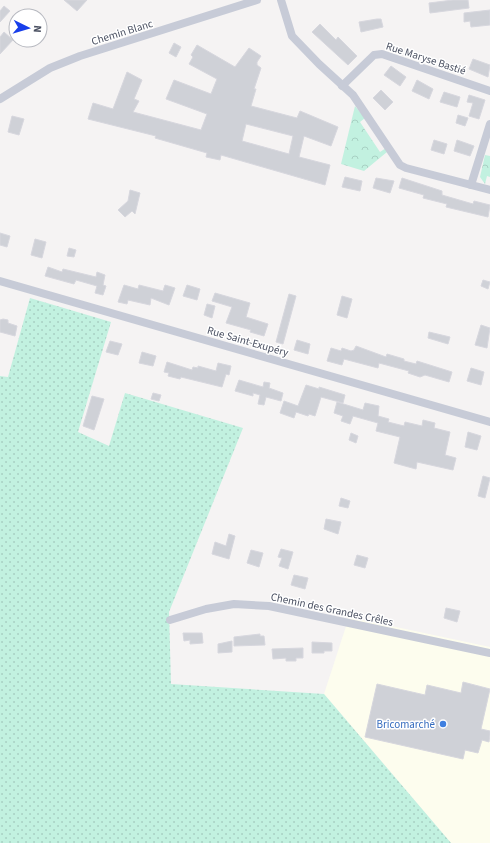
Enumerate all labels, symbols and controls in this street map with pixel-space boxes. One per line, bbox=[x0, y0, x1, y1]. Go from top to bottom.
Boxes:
north arrow bbox=[8, 8, 48, 48]
street label: Chemin Blanc bbox=[90, 16, 155, 49]
text: N bbox=[30, 25, 45, 33]
street label: Rue Maryse Bastié bbox=[384, 38, 468, 79]
street label: Rue Saint-Exupéry bbox=[205, 323, 290, 360]
street label: Chemin des Grandes Crêles bbox=[269, 589, 395, 630]
place label: Bricomarché bbox=[376, 717, 436, 732]
marker: Bricomarché bbox=[438, 719, 448, 729]

